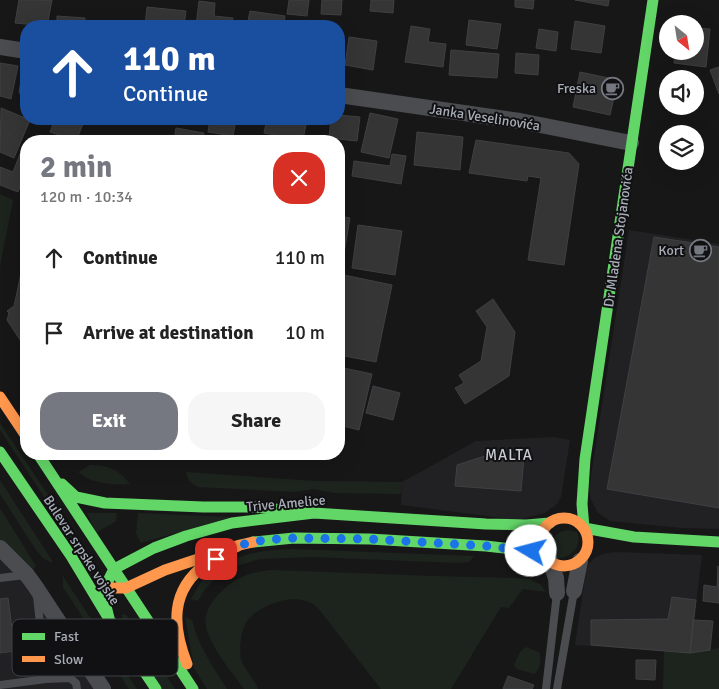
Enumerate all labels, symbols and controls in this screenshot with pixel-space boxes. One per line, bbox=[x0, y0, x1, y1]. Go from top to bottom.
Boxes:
north arrow bbox=[659, 15, 704, 60]
map controls bbox=[659, 15, 704, 170]
text: 110 m bbox=[123, 37, 216, 80]
icon: ahead bbox=[40, 40, 105, 105]
button: sound bbox=[659, 70, 704, 115]
cafe icon: Freska bbox=[600, 76, 624, 100]
text: Continue bbox=[123, 80, 208, 107]
place label: Freska bbox=[557, 80, 596, 97]
street label: Janka Veselinovića bbox=[428, 100, 541, 135]
button: layers bbox=[659, 125, 704, 170]
text: 2 min bbox=[40, 149, 112, 186]
button: close bbox=[273, 152, 325, 204]
street label: Dr Mladena Stojanovića bbox=[600, 166, 637, 308]
text: 120 m · 10:34 bbox=[40, 187, 133, 207]
cafe icon: Kort bbox=[688, 238, 712, 262]
place label: Kort bbox=[658, 242, 684, 259]
icon: ahead bbox=[40, 244, 68, 272]
text: Continue bbox=[83, 246, 158, 270]
text: 110 m bbox=[275, 246, 325, 270]
icon: arrive bbox=[40, 319, 68, 347]
text: Arrive at destination bbox=[83, 321, 254, 345]
text: 10 m bbox=[285, 321, 325, 345]
button: Exit bbox=[40, 392, 178, 450]
button: Share bbox=[188, 392, 325, 450]
district label: MALTA bbox=[485, 446, 533, 464]
street label: Bulevar srpske vojske bbox=[40, 492, 123, 608]
street label: Trive Amelice bbox=[246, 492, 326, 515]
position arrow bbox=[504, 524, 556, 576]
pin bbox=[195, 538, 237, 580]
icon: arrive bbox=[202, 545, 230, 573]
legend bbox=[12, 619, 178, 676]
text: Fast bbox=[54, 628, 79, 645]
text: Slow bbox=[54, 651, 83, 668]

